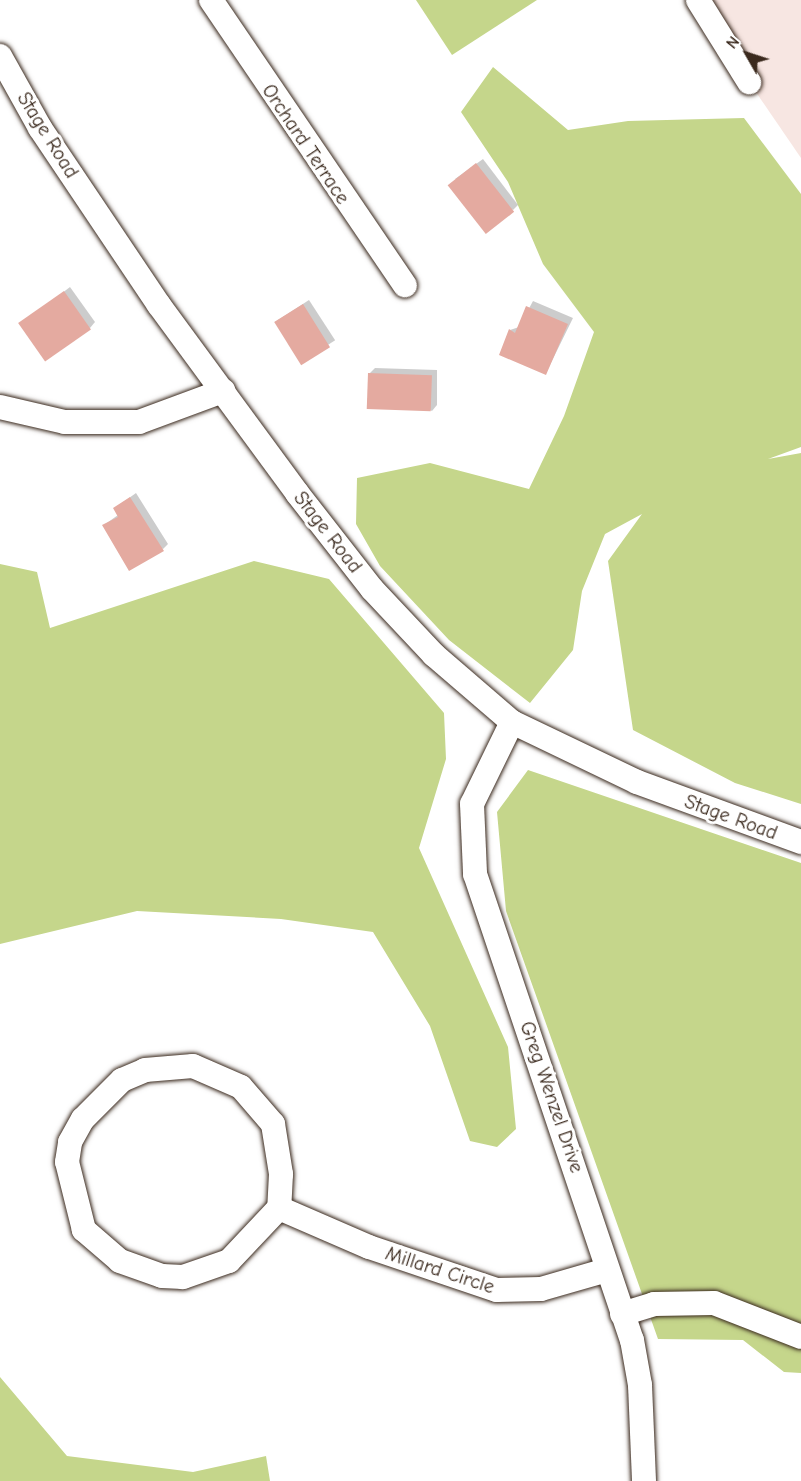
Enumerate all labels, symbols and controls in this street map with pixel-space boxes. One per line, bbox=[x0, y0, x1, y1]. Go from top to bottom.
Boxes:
north arrow bbox=[717, 24, 777, 84]
text: N bbox=[723, 33, 743, 52]
street label: Orchard Terrace bbox=[257, 79, 355, 209]
street label: Stage Road bbox=[12, 88, 84, 182]
street label: Stage Road bbox=[289, 486, 367, 578]
street label: Stage Road bbox=[681, 789, 781, 845]
street label: Greg Wenzel Drive bbox=[515, 1018, 589, 1176]
street label: Millard Circle bbox=[382, 1241, 498, 1299]

